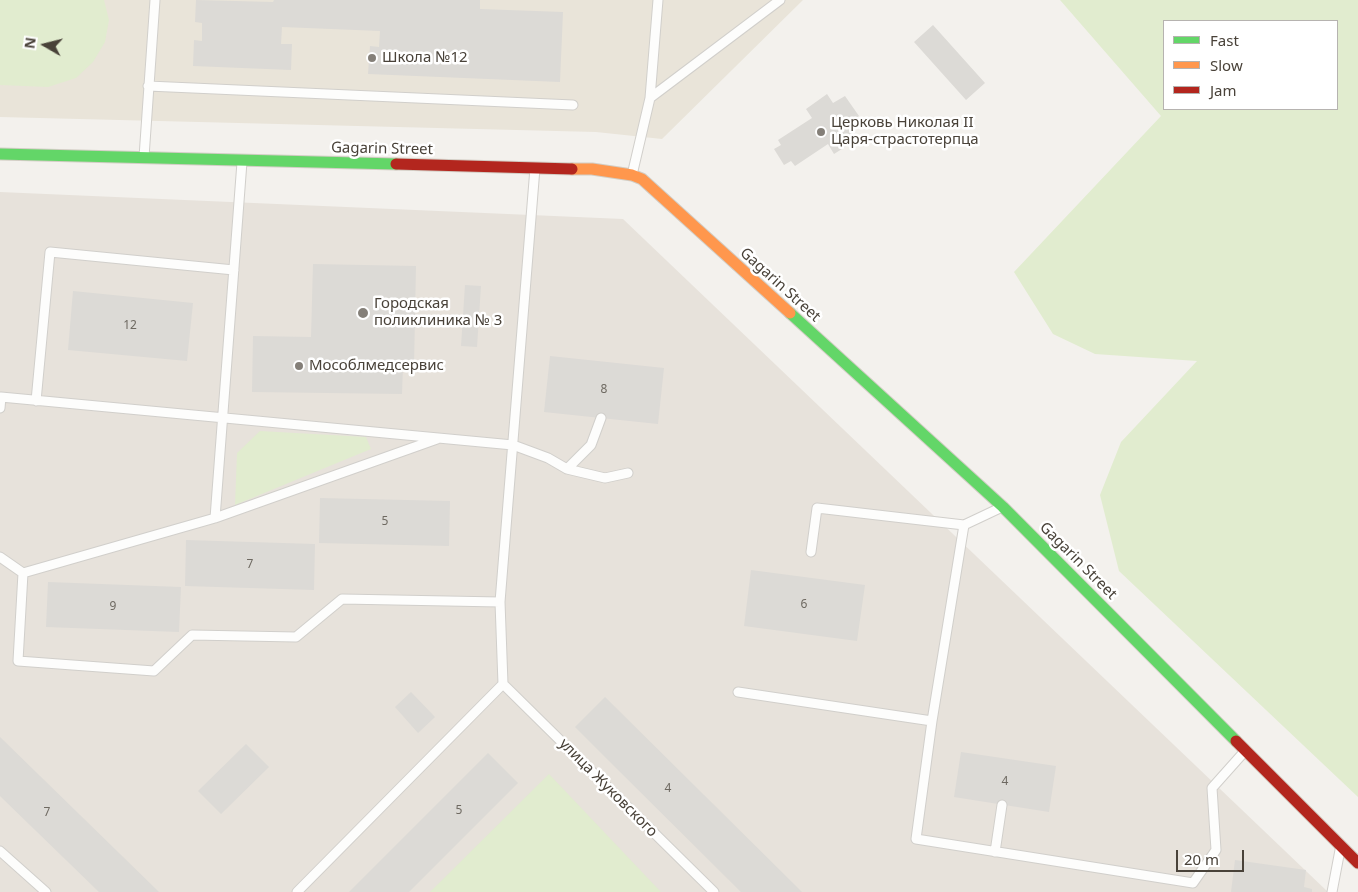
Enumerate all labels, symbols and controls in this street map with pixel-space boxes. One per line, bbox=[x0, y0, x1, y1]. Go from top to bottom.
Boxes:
north arrow bbox=[20, 20, 70, 70]
legend bbox=[1163, 20, 1338, 110]
text: Fast bbox=[1210, 30, 1239, 50]
text: N bbox=[19, 36, 40, 50]
place label: Школа №12 bbox=[382, 49, 468, 67]
marker: Школа №12 bbox=[366, 52, 378, 64]
text: Slow bbox=[1210, 55, 1243, 75]
text: Jam bbox=[1210, 80, 1237, 100]
place label: Церковь Николая II Царя-страстотерпца bbox=[831, 114, 979, 149]
marker: Церковь Николая II Царя-страстотерпца bbox=[815, 126, 827, 138]
street label: Gagarin Street bbox=[331, 139, 433, 159]
street label: Gagarin Street bbox=[736, 244, 824, 326]
place label: Городская поликлиника № 3 bbox=[374, 295, 502, 330]
marker: Городская поликлиника № 3 bbox=[356, 306, 370, 320]
house number: 12 bbox=[123, 319, 137, 333]
place label: Мособлмедсервис bbox=[309, 357, 444, 375]
marker: Мособлмедсервис bbox=[293, 360, 305, 372]
house number: 8 bbox=[601, 383, 607, 397]
house number: 5 bbox=[382, 515, 388, 529]
street label: Gagarin Street bbox=[1036, 519, 1120, 603]
house number: 7 bbox=[247, 558, 253, 572]
house number: 6 bbox=[801, 598, 807, 612]
house number: 9 bbox=[110, 600, 116, 614]
street label: улица Жуковского bbox=[555, 735, 661, 841]
house number: 4 bbox=[1002, 775, 1008, 789]
house number: 4 bbox=[665, 782, 671, 796]
house number: 5 bbox=[456, 804, 462, 818]
house number: 7 bbox=[44, 806, 50, 820]
scale bar bbox=[1178, 840, 1246, 872]
text: 20 m bbox=[1184, 849, 1219, 869]

